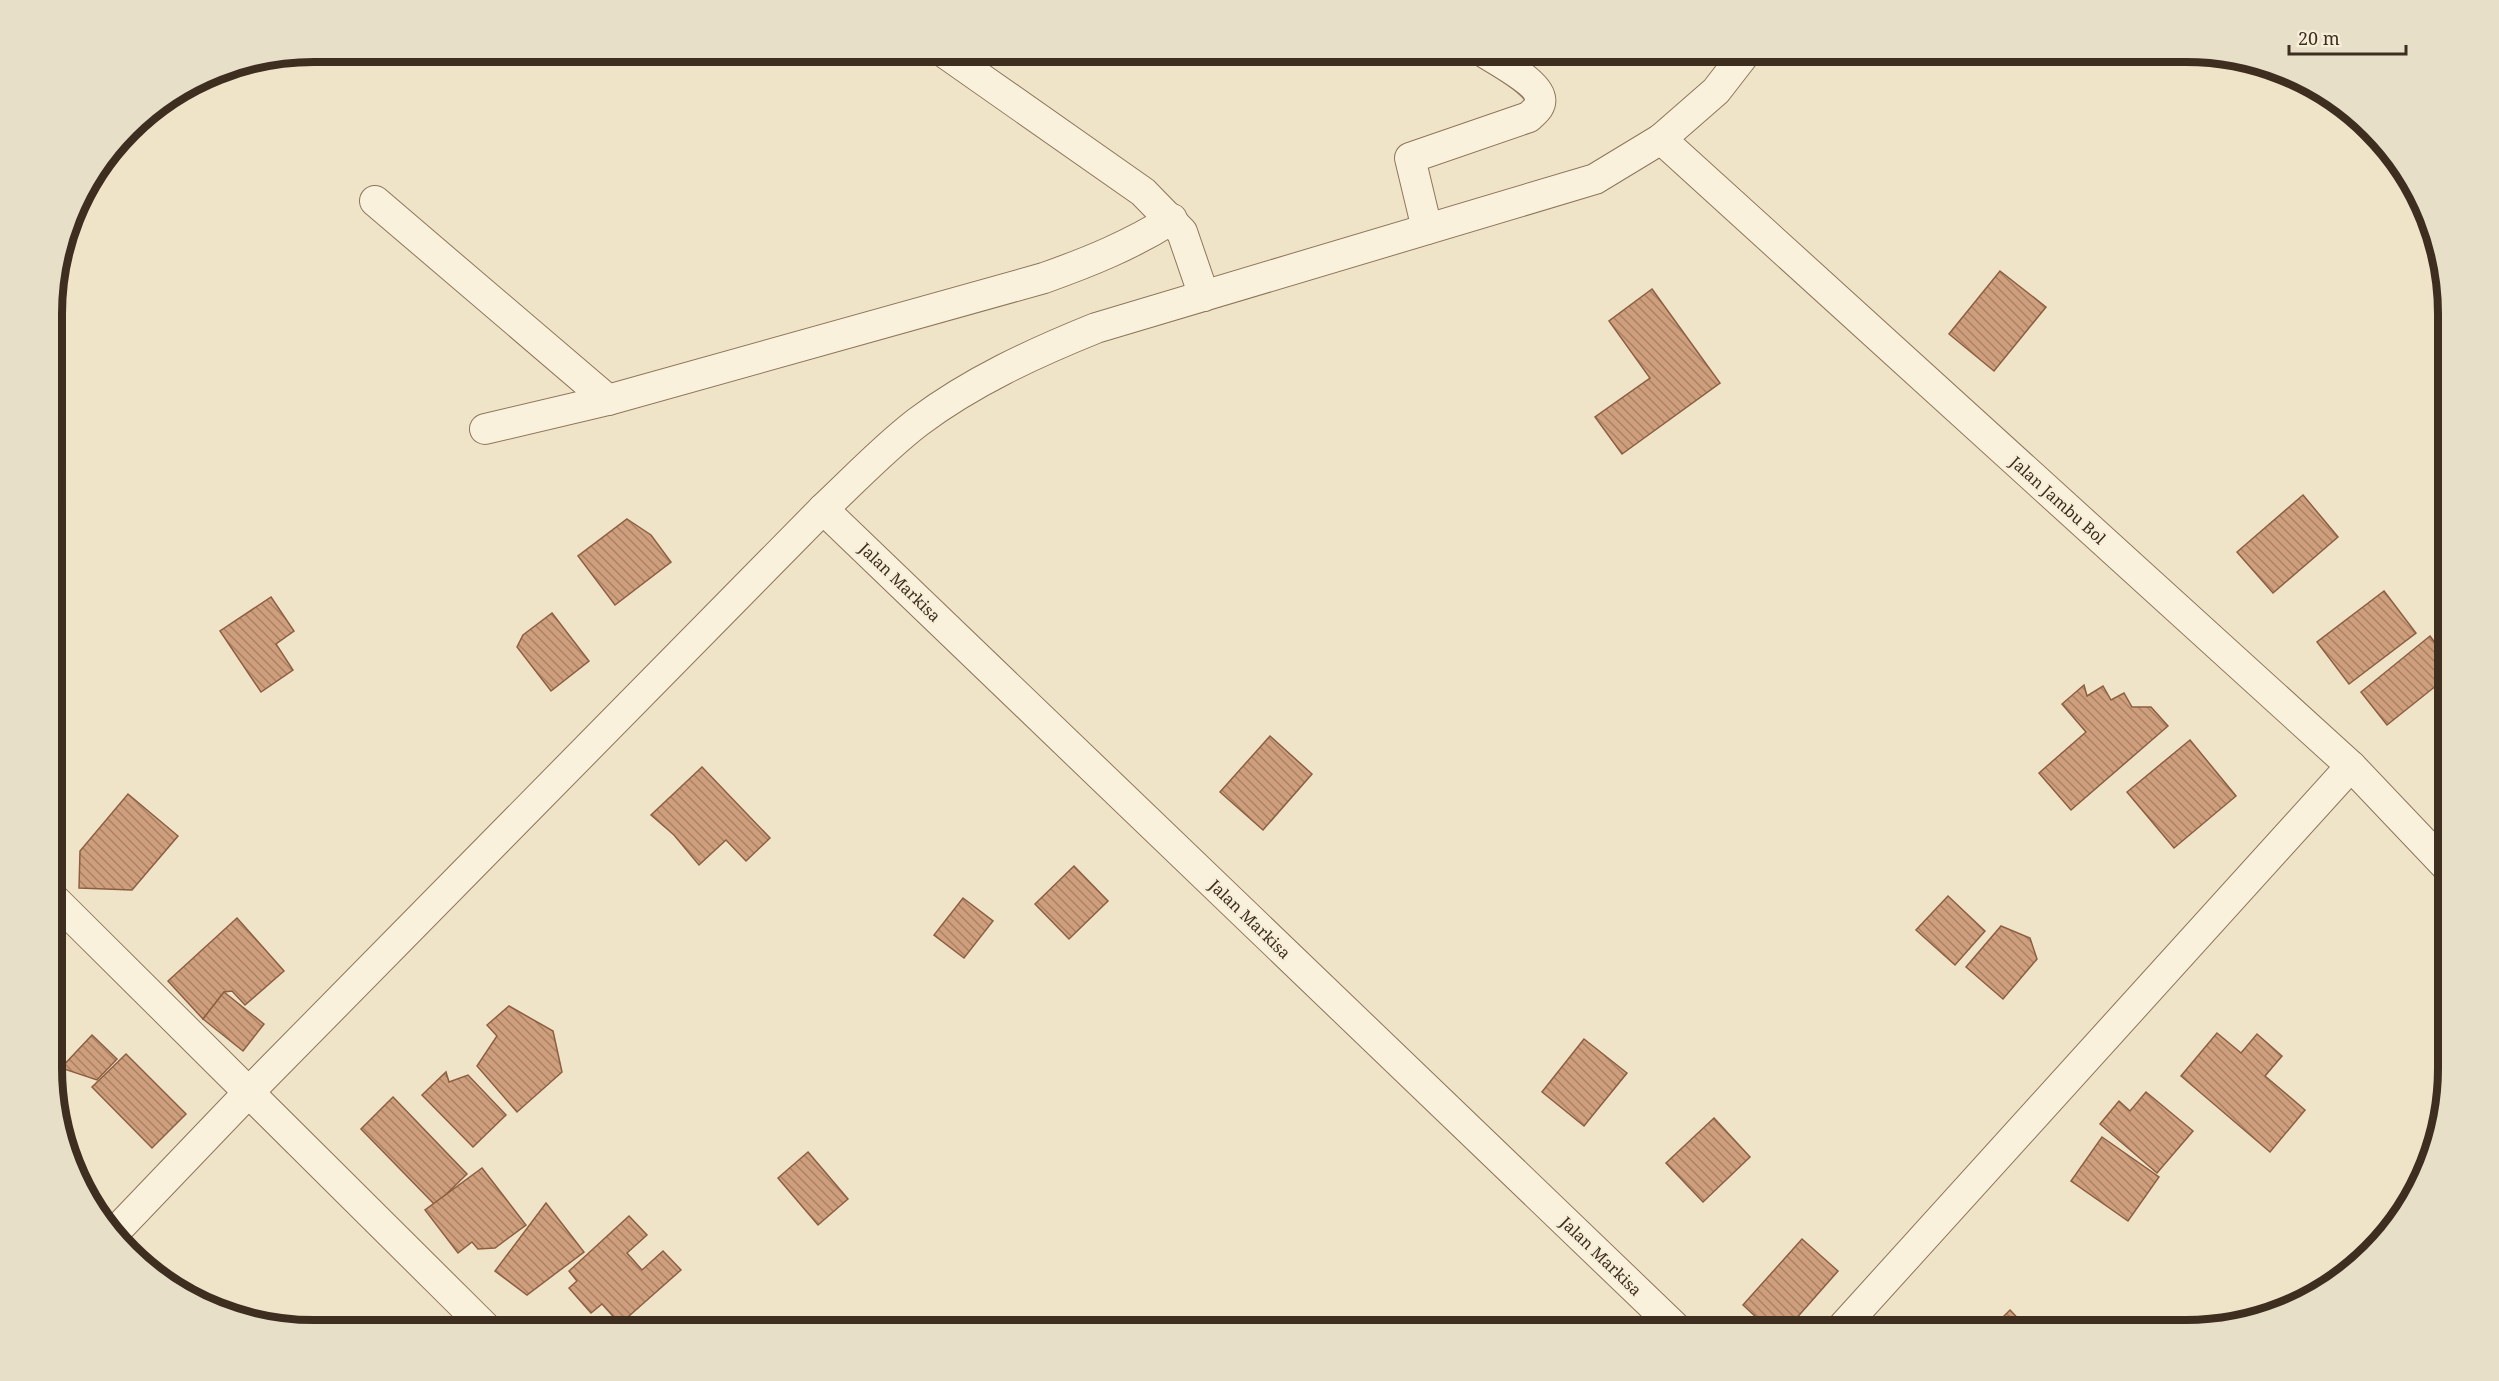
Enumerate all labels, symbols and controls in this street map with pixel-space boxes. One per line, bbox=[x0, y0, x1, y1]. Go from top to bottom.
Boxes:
scale bar bbox=[2289, 18, 2406, 56]
text: 20 m bbox=[2298, 26, 2340, 50]
street label: Jalan Jambu Bol bbox=[2005, 450, 2111, 549]
street label: Jalan Markisa bbox=[854, 537, 946, 627]
street label: Jalan Markisa bbox=[1204, 874, 1296, 964]
street label: Jalan Markisa bbox=[1555, 1211, 1647, 1301]

